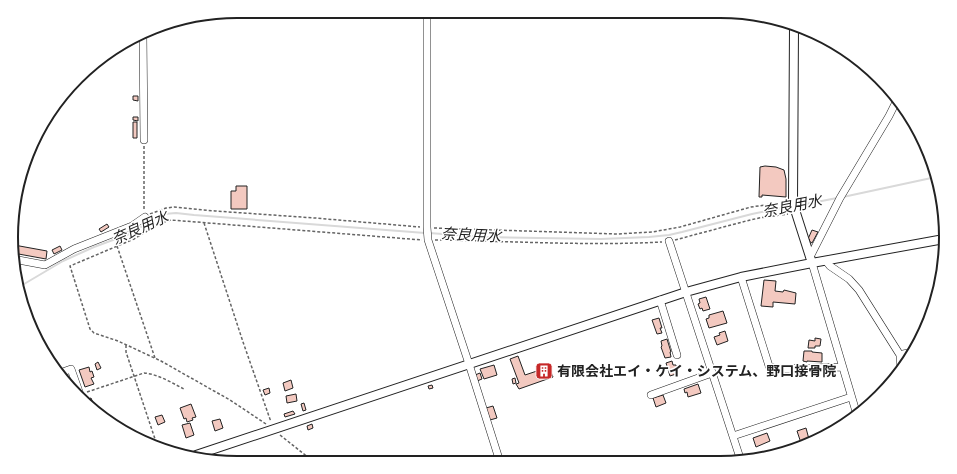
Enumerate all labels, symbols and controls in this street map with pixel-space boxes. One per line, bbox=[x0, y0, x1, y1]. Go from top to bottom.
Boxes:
water label: 奈良用水 bbox=[761, 192, 826, 223]
water label: 奈良用水 bbox=[109, 208, 174, 250]
water label: 奈良用水 bbox=[440, 225, 503, 248]
building icon: 有限会社エイ・ケイ・システム、野口接骨院 bbox=[534, 361, 554, 381]
place label: 有限会社エイ・ケイ・システム、野口接骨院 bbox=[557, 363, 836, 381]

